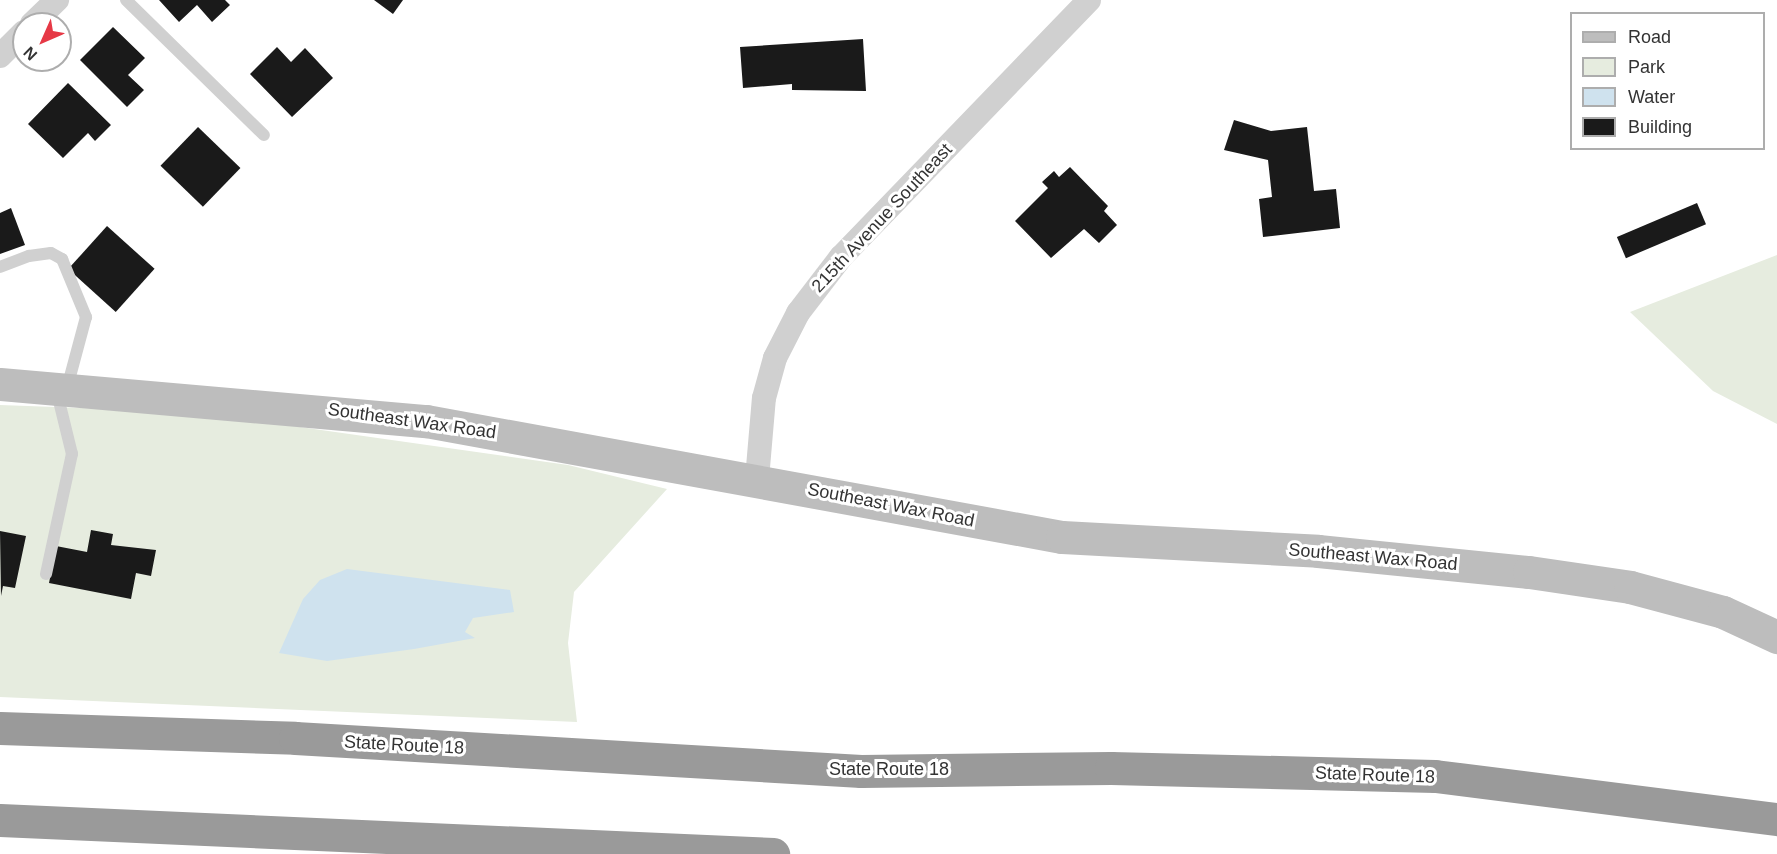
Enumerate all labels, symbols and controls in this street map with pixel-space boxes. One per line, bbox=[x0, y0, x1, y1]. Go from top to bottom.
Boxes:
north arrow bbox=[12, 12, 72, 72]
legend bbox=[1570, 12, 1765, 150]
text: Road bbox=[1628, 27, 1671, 47]
text: N bbox=[20, 44, 40, 64]
text: Park bbox=[1628, 57, 1665, 77]
text: Water bbox=[1628, 87, 1675, 107]
text: Building bbox=[1628, 117, 1692, 137]
street label: 215th Avenue Southeast bbox=[807, 139, 957, 297]
street label: Southeast Wax Road bbox=[327, 399, 497, 443]
street label: Southeast Wax Road bbox=[806, 478, 976, 532]
street label: Southeast Wax Road bbox=[1288, 539, 1458, 575]
street label: State Route 18 bbox=[343, 731, 465, 759]
street label: State Route 18 bbox=[829, 758, 949, 780]
street label: State Route 18 bbox=[1315, 762, 1435, 788]

